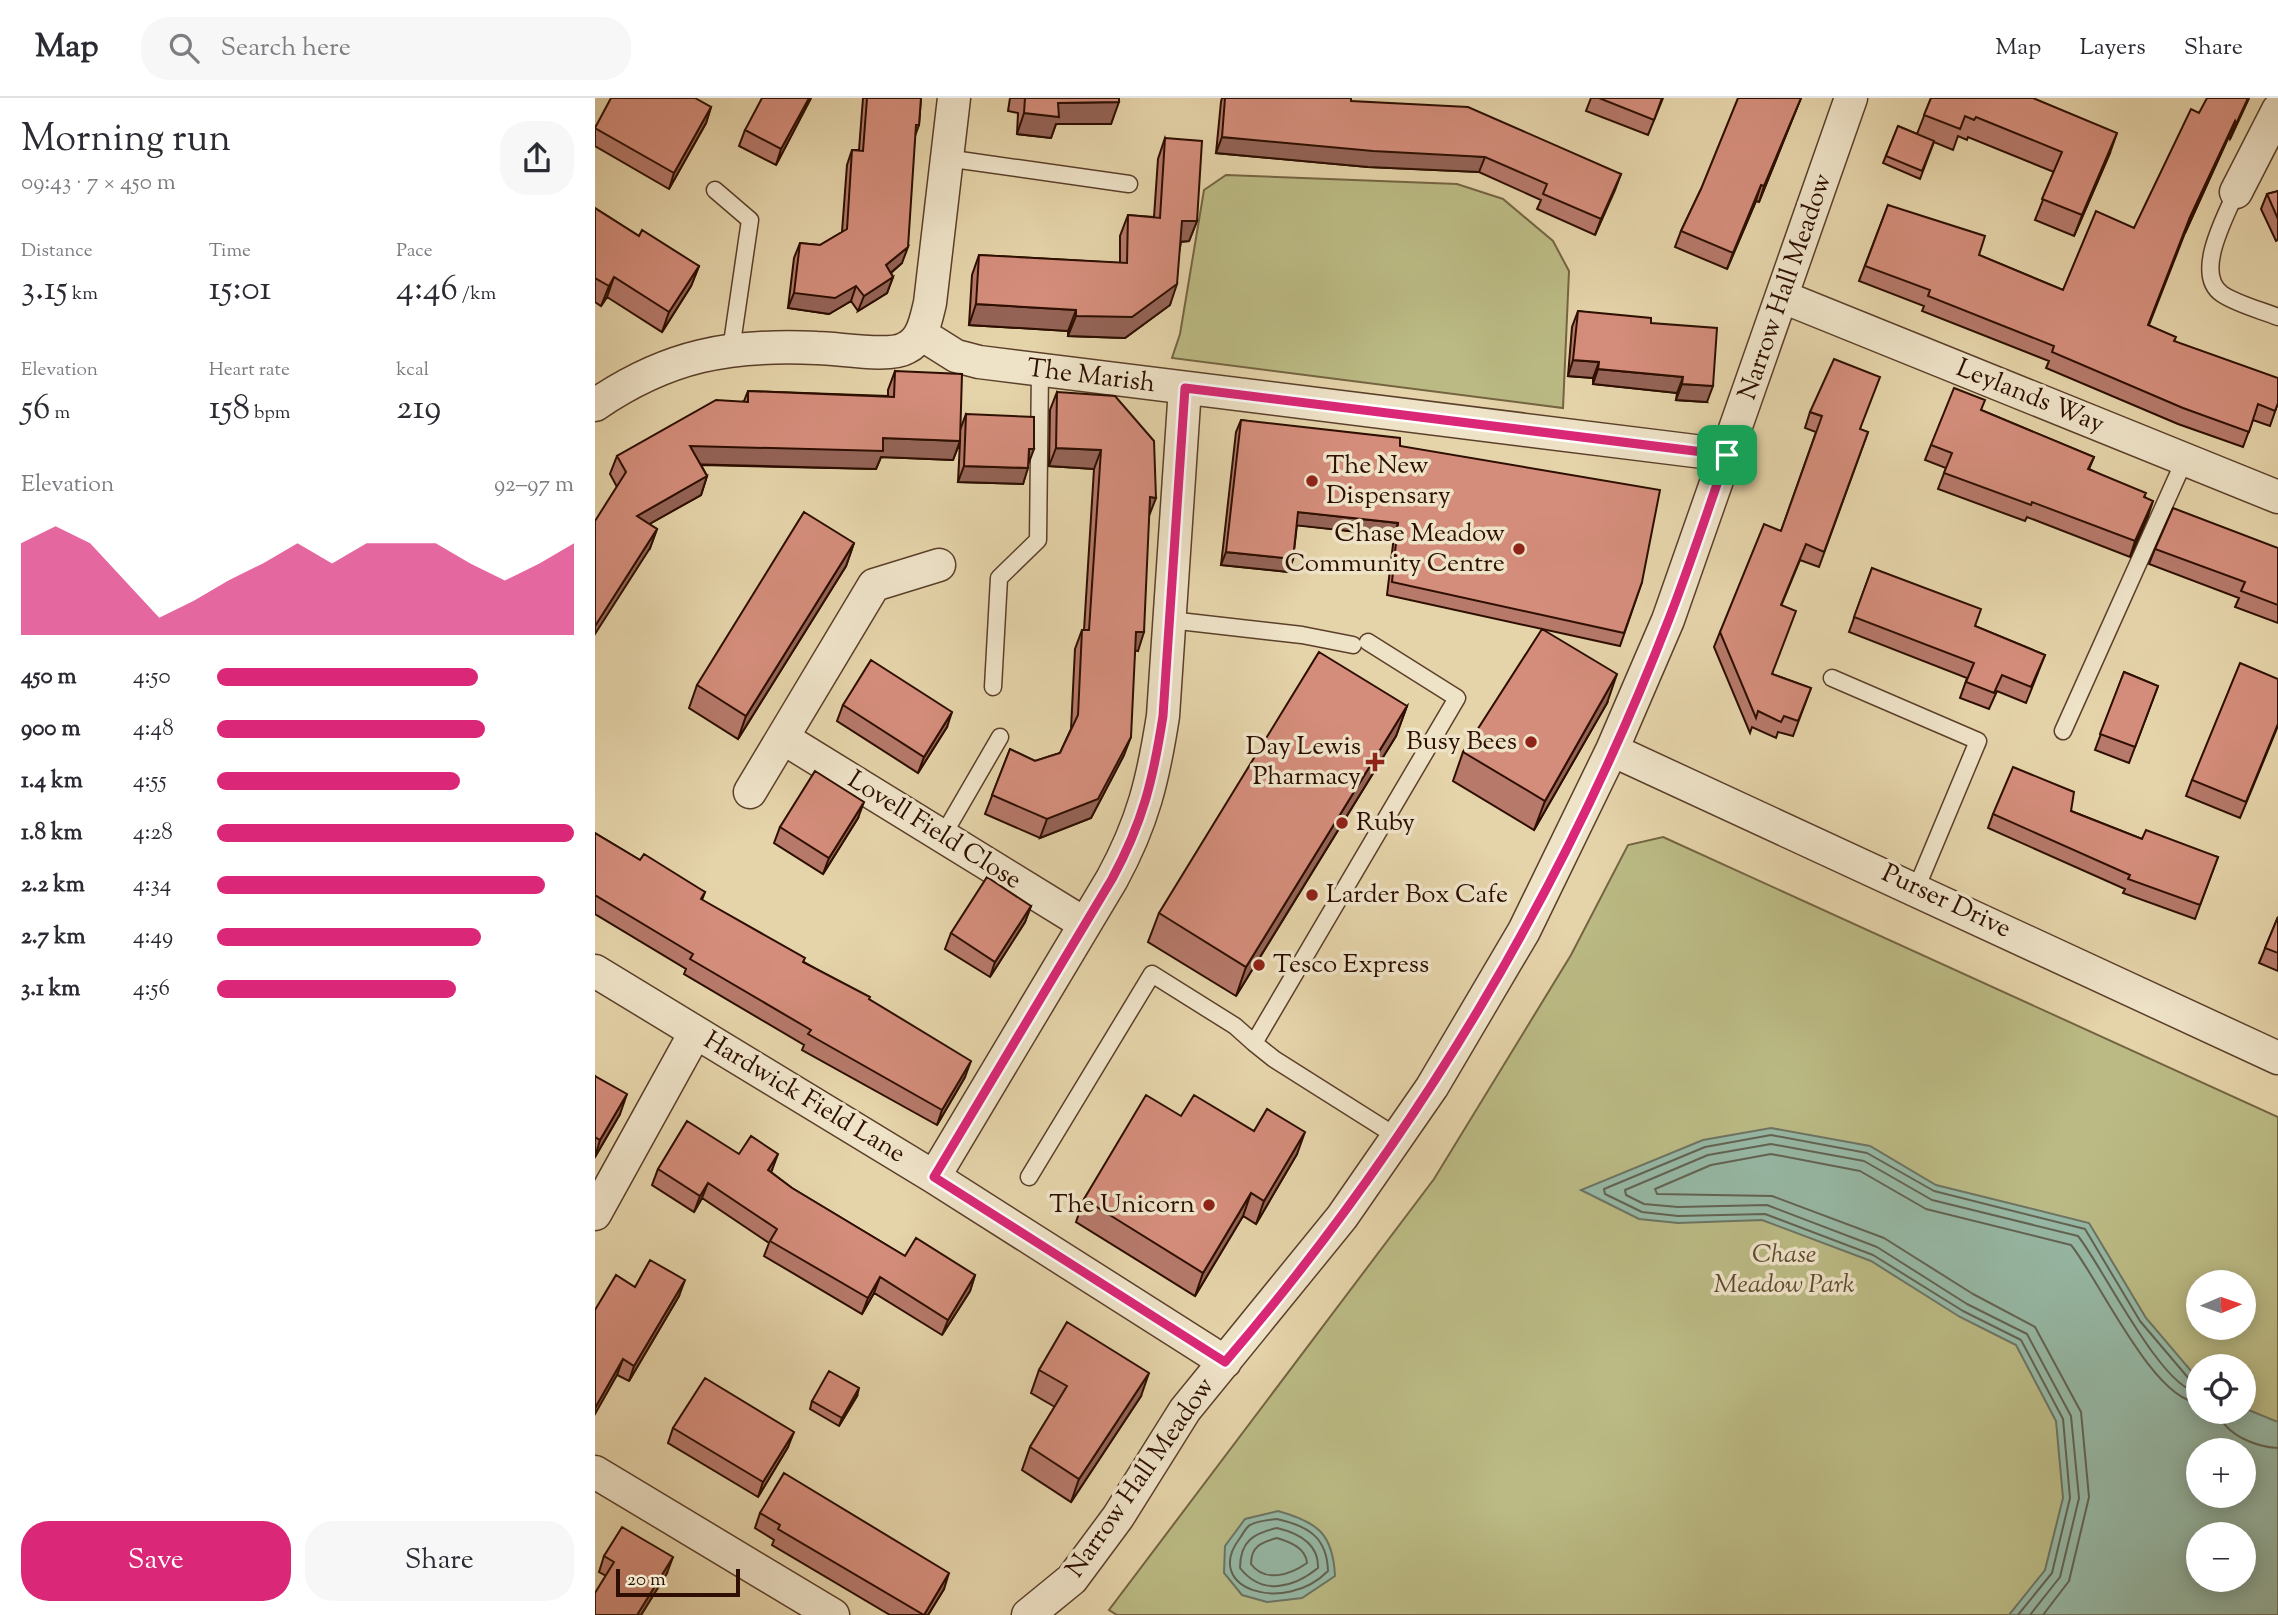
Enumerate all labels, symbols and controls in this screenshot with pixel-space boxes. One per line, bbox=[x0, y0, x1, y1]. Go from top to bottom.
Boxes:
search box bbox=[141, 17, 631, 80]
text: Map bbox=[35, 24, 99, 72]
icon: search bbox=[165, 29, 203, 67]
text: Search here bbox=[221, 30, 351, 67]
text: Map bbox=[1995, 31, 2041, 65]
text: Layers bbox=[2079, 31, 2146, 65]
text: Share bbox=[2184, 31, 2243, 65]
text: Morning run bbox=[21, 114, 231, 168]
button: share bbox=[500, 121, 574, 195]
text: 09:43 · 7 × 450 m bbox=[21, 167, 176, 200]
street label: Narrow Hall Meadow bbox=[1730, 169, 1842, 405]
text: Distance bbox=[21, 238, 93, 265]
text: Time bbox=[209, 238, 251, 265]
text: Pace bbox=[396, 238, 433, 265]
text: 3.15 bbox=[21, 265, 68, 316]
text: 15:01 bbox=[209, 265, 271, 316]
text: 4:46 bbox=[396, 265, 458, 316]
text: km bbox=[68, 281, 98, 308]
text: /km bbox=[458, 281, 496, 308]
street label: Leylands Way bbox=[1950, 350, 2110, 444]
street label: The Marish bbox=[1025, 351, 1157, 403]
text: Elevation bbox=[21, 357, 98, 384]
text: Heart rate bbox=[209, 357, 290, 384]
text: kcal bbox=[396, 357, 429, 384]
text: 56 bbox=[21, 384, 50, 435]
text: 158 bbox=[209, 384, 250, 435]
text: 219 bbox=[396, 384, 441, 435]
text: m bbox=[50, 400, 70, 427]
text: bpm bbox=[250, 400, 291, 427]
pin bbox=[1697, 425, 1757, 485]
icon: arrive bbox=[1708, 436, 1746, 474]
place label: The New Dispensary bbox=[1326, 448, 1451, 515]
text: Elevation bbox=[21, 469, 114, 502]
text: 92–97 m bbox=[494, 469, 574, 502]
marker: The New Dispensary bbox=[1304, 473, 1320, 489]
place label: Chase Meadow Community Centre bbox=[1285, 516, 1505, 583]
marker: Chase Meadow Community Centre bbox=[1511, 541, 1527, 557]
text: 450 m bbox=[21, 661, 77, 694]
text: 4:50 bbox=[133, 661, 171, 694]
text: 900 m bbox=[21, 713, 80, 746]
text: 4:48 bbox=[133, 713, 174, 746]
place label: Busy Bees bbox=[1406, 724, 1517, 761]
place label: Day Lewis Pharmacy bbox=[1246, 729, 1361, 796]
marker: Busy Bees bbox=[1523, 734, 1539, 750]
marker: Day Lewis Pharmacy bbox=[1367, 754, 1383, 770]
street label: Lovell Field Close bbox=[840, 763, 1028, 899]
text: 1.4 km bbox=[21, 765, 83, 798]
text: 4:55 bbox=[133, 765, 167, 798]
place label: Ruby bbox=[1356, 805, 1415, 842]
marker: Ruby bbox=[1334, 815, 1350, 831]
text: 1.8 km bbox=[21, 817, 83, 850]
text: 4:28 bbox=[133, 817, 173, 850]
street label: Purser Drive bbox=[1875, 856, 2017, 948]
text: 2.2 km bbox=[21, 869, 85, 902]
text: 4:34 bbox=[133, 869, 171, 902]
place label: Larder Box Cafe bbox=[1326, 877, 1508, 914]
marker: Larder Box Cafe bbox=[1304, 887, 1320, 903]
text: 2.7 km bbox=[21, 921, 86, 954]
text: 4:49 bbox=[133, 921, 173, 954]
place label: Tesco Express bbox=[1273, 947, 1429, 984]
marker: Tesco Express bbox=[1251, 957, 1267, 973]
text: 3.1 km bbox=[21, 973, 80, 1006]
text: 4:56 bbox=[133, 973, 170, 1006]
street label: Hardwick Field Lane bbox=[696, 1023, 912, 1173]
place label: The Unicorn bbox=[1049, 1187, 1195, 1224]
marker: The Unicorn bbox=[1201, 1197, 1217, 1213]
park label: Chase Meadow Park bbox=[1714, 1237, 1855, 1304]
north arrow bbox=[2186, 1270, 2256, 1340]
map controls bbox=[2186, 1270, 2256, 1592]
button: locate bbox=[2186, 1354, 2256, 1424]
street label: Narrow Hall Meadow bbox=[1058, 1370, 1224, 1586]
button: + bbox=[2186, 1438, 2256, 1508]
button: Save bbox=[21, 1521, 291, 1601]
button: Share bbox=[305, 1521, 574, 1601]
button: − bbox=[2186, 1522, 2256, 1592]
scale bar bbox=[616, 1566, 740, 1598]
text: 20 m bbox=[627, 1567, 666, 1594]

